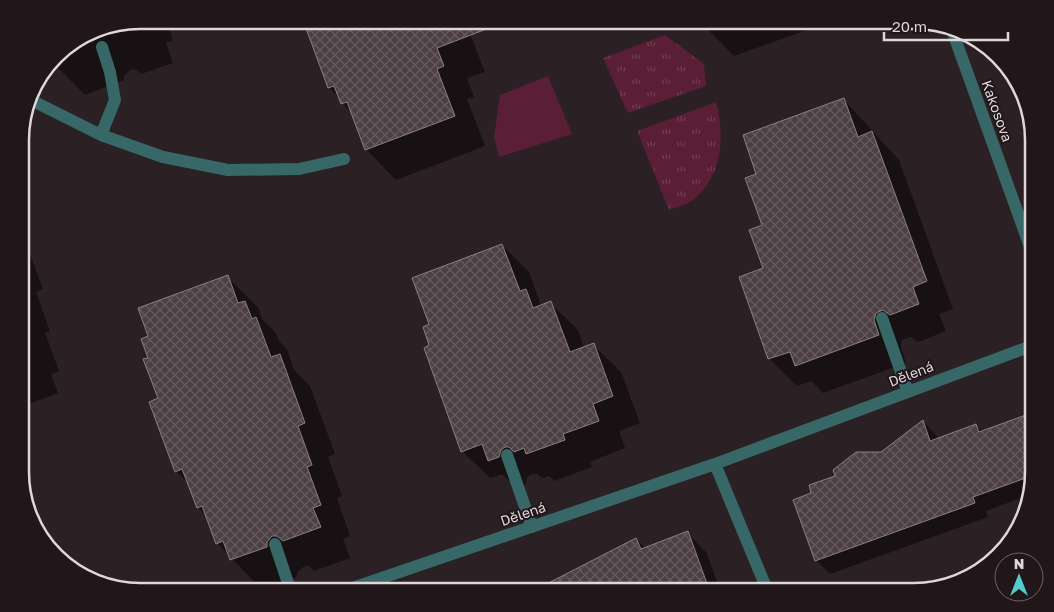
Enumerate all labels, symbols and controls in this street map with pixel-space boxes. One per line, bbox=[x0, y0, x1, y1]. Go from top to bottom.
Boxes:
scale bar bbox=[884, 10, 1008, 42]
text: 20 m bbox=[892, 17, 927, 35]
street label: Kakosova bbox=[978, 78, 1016, 144]
street label: Dělená bbox=[886, 357, 936, 390]
street label: Dělená bbox=[498, 498, 548, 529]
north arrow bbox=[994, 552, 1044, 602]
text: N bbox=[1014, 555, 1024, 572]

